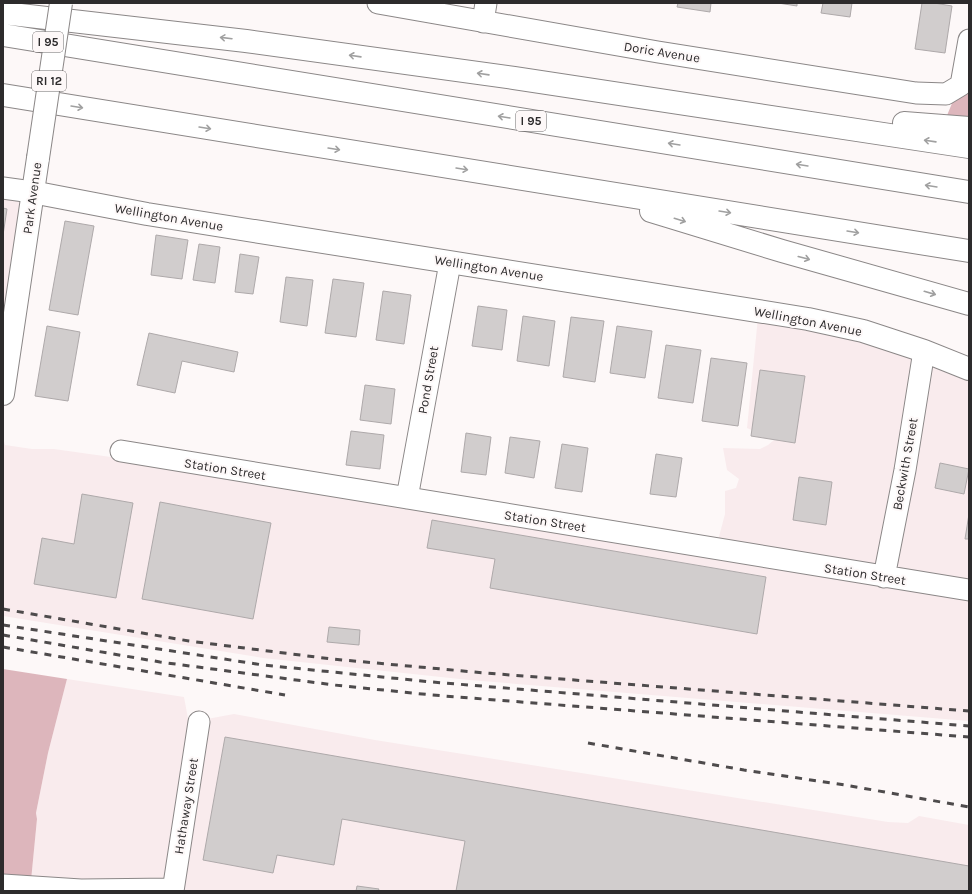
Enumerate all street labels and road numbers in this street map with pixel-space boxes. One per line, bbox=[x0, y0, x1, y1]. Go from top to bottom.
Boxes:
road number: I 95 bbox=[33, 32, 63, 52]
street label: Doric Avenue bbox=[623, 39, 701, 65]
road number: RI 12 bbox=[32, 71, 66, 91]
road number: I 95 bbox=[516, 111, 546, 131]
street label: Park Avenue bbox=[20, 161, 44, 235]
street label: Wellington Avenue bbox=[114, 200, 225, 234]
street label: Wellington Avenue bbox=[434, 252, 545, 284]
street label: Wellington Avenue bbox=[753, 303, 864, 339]
street label: Pond Street bbox=[415, 345, 441, 415]
street label: Beckwith Street bbox=[889, 417, 921, 511]
street label: Station Street bbox=[183, 455, 267, 483]
street label: Station Street bbox=[503, 507, 587, 535]
street label: Station Street bbox=[823, 560, 907, 588]
street label: Hathaway Street bbox=[171, 757, 201, 855]

